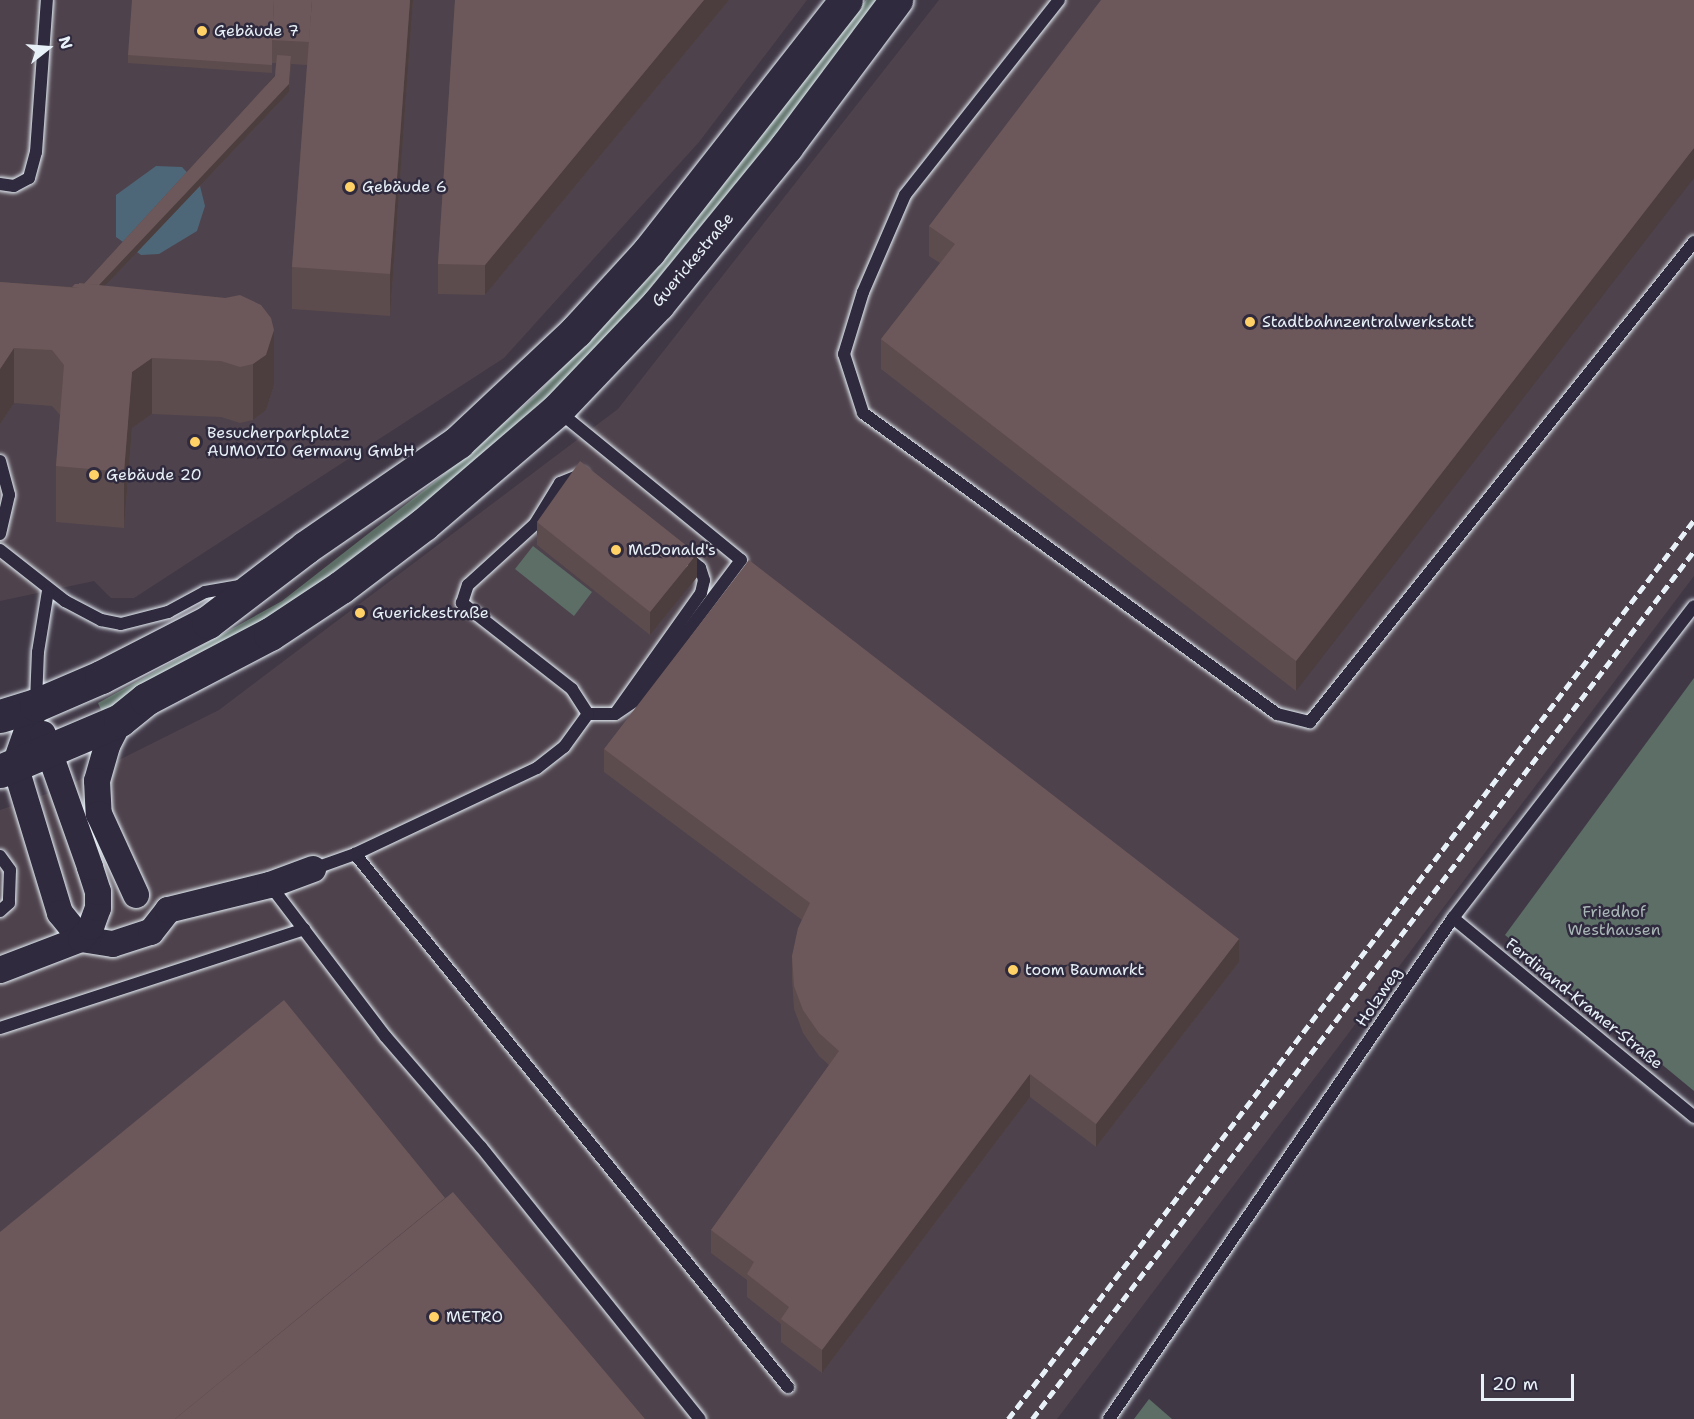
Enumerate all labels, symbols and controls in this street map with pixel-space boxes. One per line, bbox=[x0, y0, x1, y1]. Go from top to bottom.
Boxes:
north arrow bbox=[18, 18, 78, 78]
place label: Gebäude 7 bbox=[214, 21, 299, 41]
marker: Gebäude 7 bbox=[195, 24, 209, 38]
text: N bbox=[54, 33, 78, 52]
place label: Gebäude 6 bbox=[362, 177, 447, 197]
marker: Gebäude 6 bbox=[343, 180, 357, 194]
street label: Guerickestraße bbox=[648, 209, 738, 311]
place label: Stadtbahnzentralwerkstatt bbox=[1262, 312, 1474, 332]
marker: Stadtbahnzentralwerkstatt bbox=[1243, 315, 1257, 329]
place label: Besucherparkplatz AUMOVIO Germany GmbH bbox=[207, 423, 415, 461]
marker: Besucherparkplatz AUMOVIO Germany GmbH bbox=[188, 435, 202, 449]
place label: Gebäude 20 bbox=[106, 465, 202, 485]
marker: Gebäude 20 bbox=[87, 468, 101, 482]
place label: McDonald's bbox=[628, 540, 716, 560]
marker: McDonald's bbox=[609, 543, 623, 557]
place label: Guerickestraße bbox=[372, 603, 489, 623]
marker: Guerickestraße bbox=[353, 606, 367, 620]
park label: Friedhof Westhausen bbox=[1568, 902, 1660, 940]
street label: Ferdinand-Kramer-Straße bbox=[1502, 935, 1666, 1073]
place label: toom Baumarkt bbox=[1025, 960, 1144, 980]
marker: toom Baumarkt bbox=[1006, 963, 1020, 977]
street label: Holzweg bbox=[1352, 964, 1406, 1030]
place label: METRO bbox=[446, 1307, 503, 1327]
marker: METRO bbox=[427, 1310, 441, 1324]
scale bar bbox=[1484, 1362, 1577, 1400]
text: 20 m bbox=[1492, 1372, 1538, 1396]

